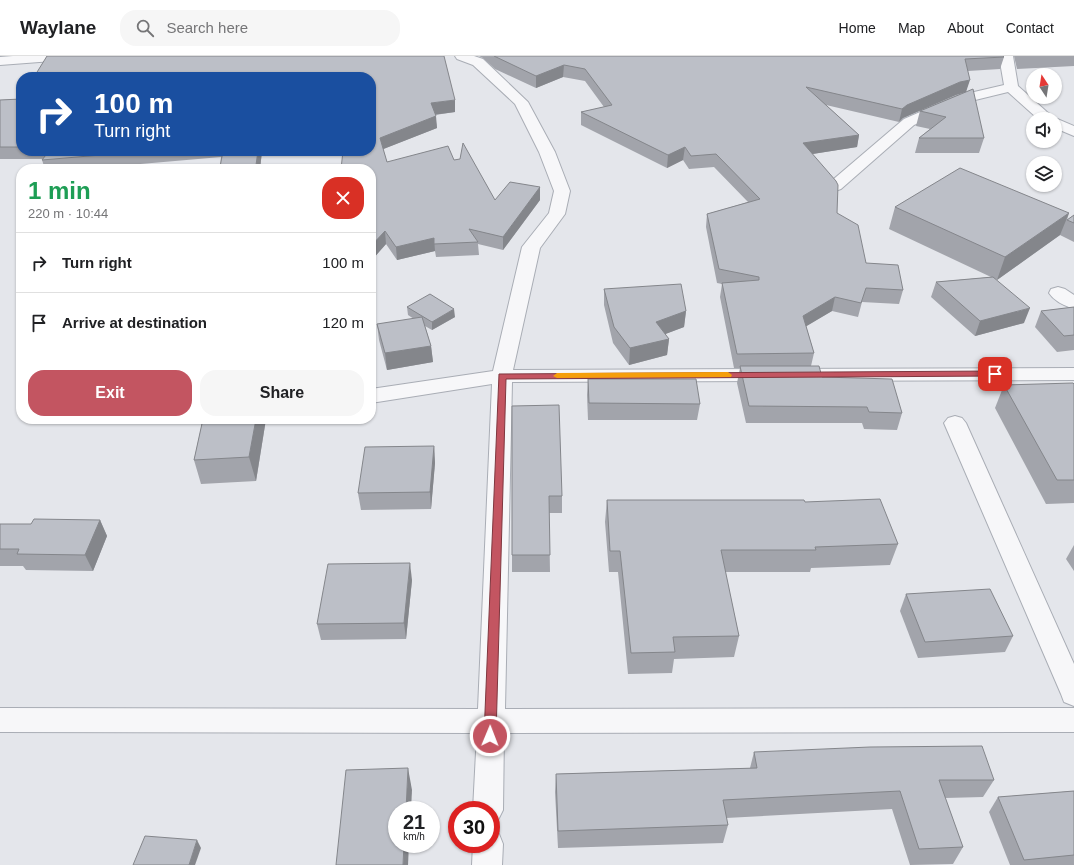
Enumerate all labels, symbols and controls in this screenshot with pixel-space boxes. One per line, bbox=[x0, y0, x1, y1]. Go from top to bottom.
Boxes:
search box bbox=[120, 10, 400, 46]
text: Waylane bbox=[20, 17, 96, 38]
icon: search bbox=[134, 17, 156, 39]
text: Search here bbox=[166, 19, 248, 36]
text: Home bbox=[839, 20, 876, 36]
text: Map bbox=[898, 20, 925, 36]
text: About bbox=[947, 20, 984, 36]
text: Contact bbox=[1006, 20, 1054, 36]
north arrow bbox=[1026, 68, 1062, 104]
map controls bbox=[1026, 68, 1062, 192]
icon: right bbox=[28, 88, 80, 140]
text: 100 m bbox=[94, 88, 173, 119]
button: sound bbox=[1026, 112, 1062, 148]
text: Turn right bbox=[94, 121, 170, 141]
button: layers bbox=[1026, 156, 1062, 192]
text: 1 min bbox=[28, 177, 91, 204]
button: close bbox=[322, 177, 364, 219]
text: 220 m · 10:44 bbox=[28, 206, 108, 221]
icon: right bbox=[28, 252, 50, 274]
text: Turn right bbox=[62, 254, 132, 271]
text: 100 m bbox=[322, 254, 364, 271]
icon: arrive bbox=[28, 312, 50, 334]
text: Arrive at destination bbox=[62, 314, 207, 331]
text: 120 m bbox=[322, 314, 364, 331]
pin bbox=[978, 357, 1012, 391]
icon: arrive bbox=[984, 363, 1006, 385]
button: Exit bbox=[28, 370, 192, 416]
button: Share bbox=[200, 370, 364, 416]
position arrow bbox=[469, 715, 511, 757]
speed limit sign: 30 bbox=[448, 801, 500, 853]
text: 21 bbox=[403, 811, 425, 833]
text: km/h bbox=[403, 831, 425, 842]

